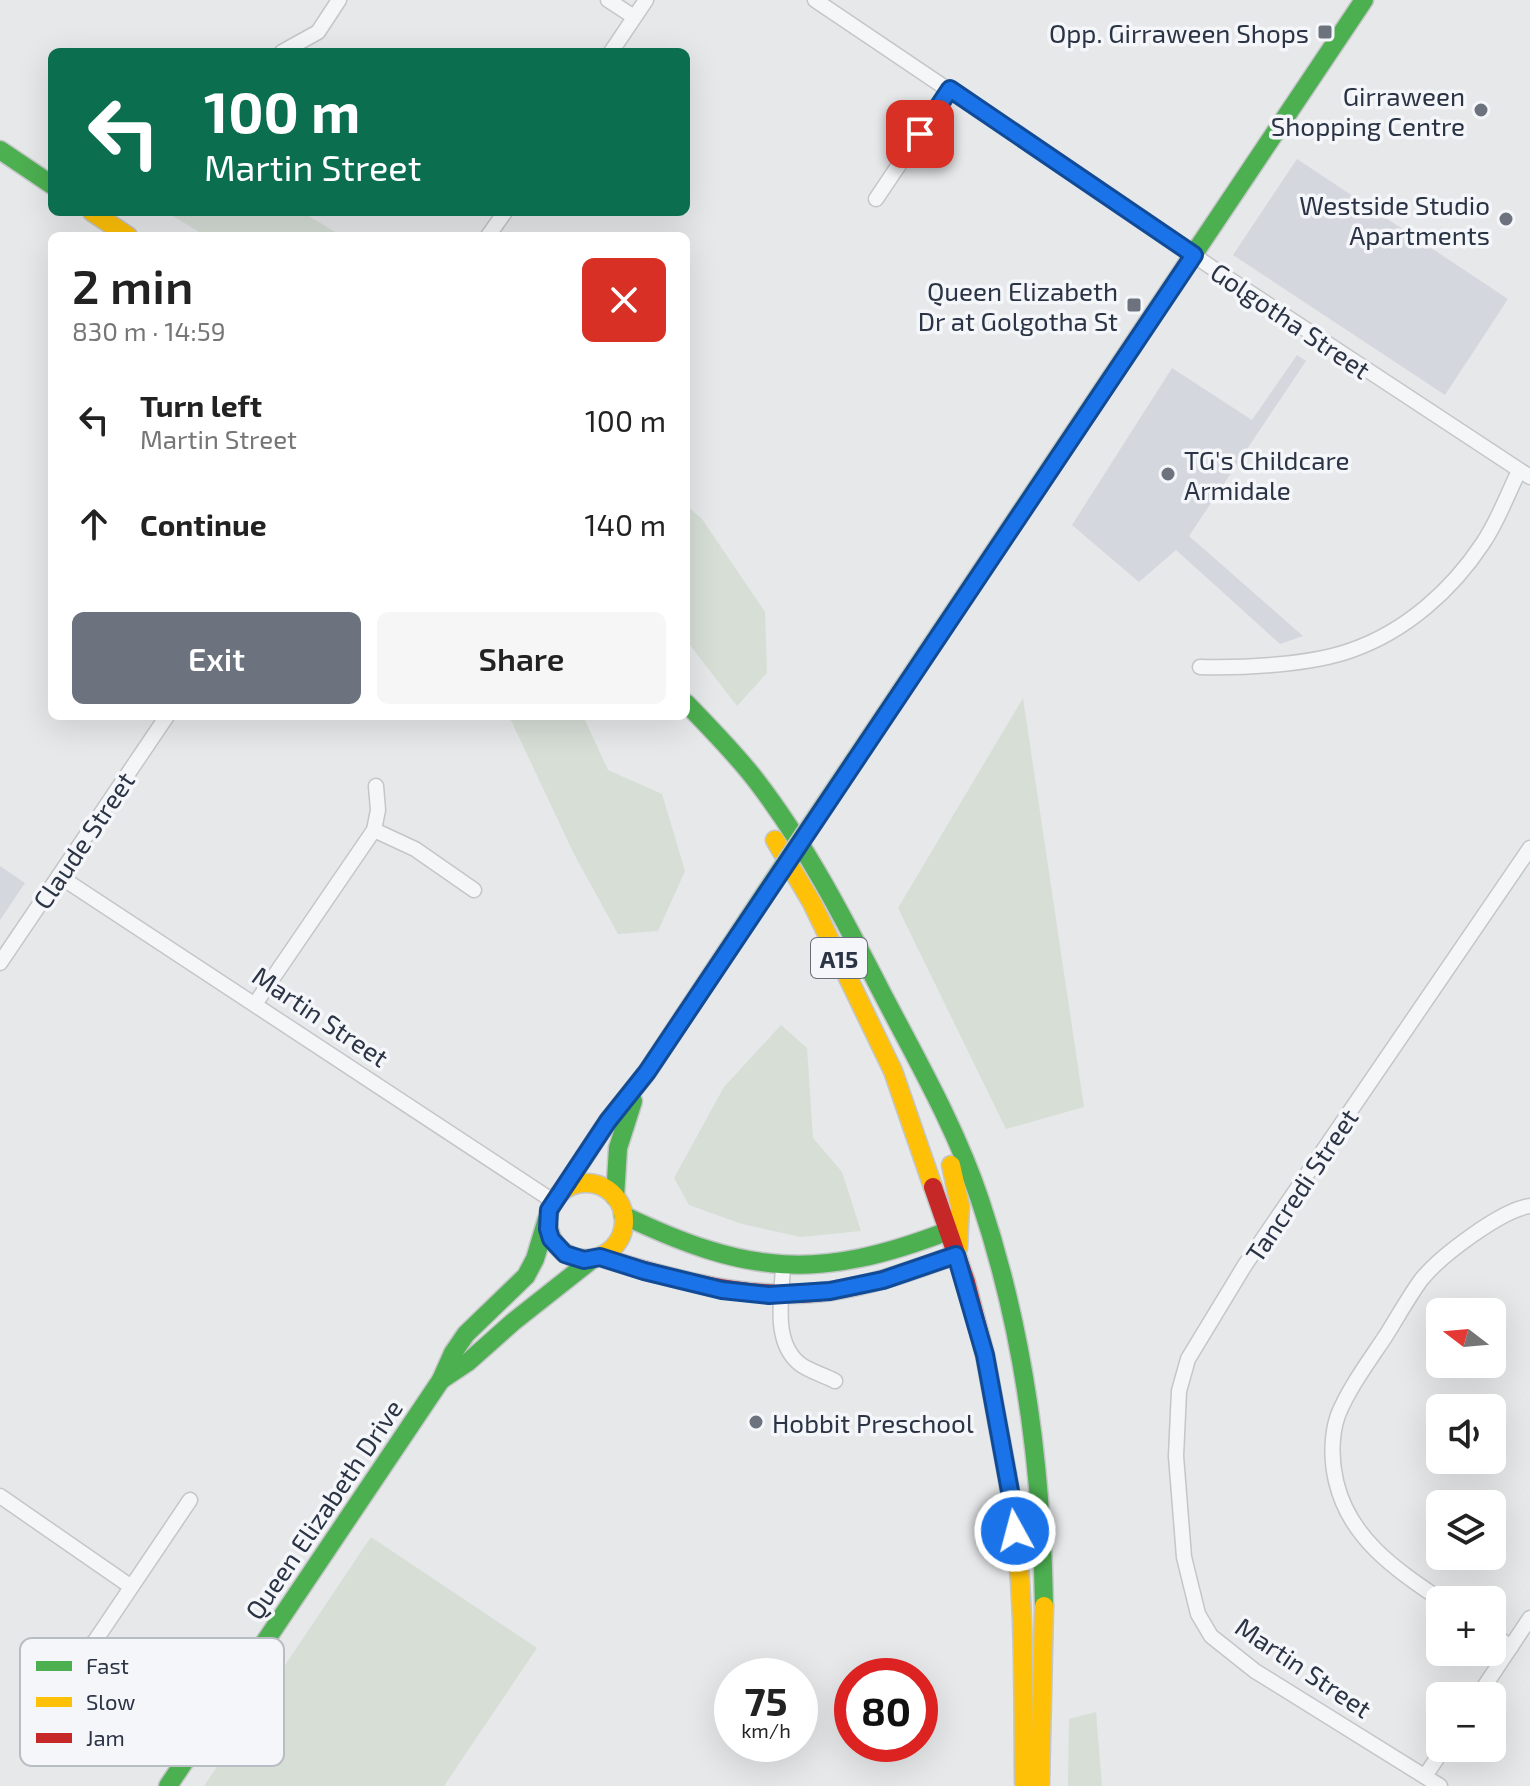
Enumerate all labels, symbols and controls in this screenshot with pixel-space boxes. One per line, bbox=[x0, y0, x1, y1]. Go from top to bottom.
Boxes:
place label: Opp. Girraween Shops bbox=[1049, 17, 1309, 48]
marker: Opp. Girraween Shops bbox=[1316, 23, 1334, 41]
text: 100 m bbox=[204, 77, 360, 144]
icon: left bbox=[72, 80, 176, 184]
place label: Girraween Shopping Centre bbox=[1271, 80, 1465, 141]
pin bbox=[886, 100, 954, 168]
marker: Girraween Shopping Centre bbox=[1472, 101, 1490, 119]
icon: arrive bbox=[898, 112, 942, 156]
text: Martin Street bbox=[204, 145, 421, 188]
place label: Westside Studio Apartments bbox=[1299, 189, 1490, 250]
marker: Westside Studio Apartments bbox=[1497, 210, 1515, 228]
street label: Golgotha Street bbox=[1206, 255, 1377, 385]
text: 2 min bbox=[72, 256, 193, 314]
button: close bbox=[582, 258, 666, 342]
place label: Queen Elizabeth Dr at Golgotha St bbox=[918, 275, 1118, 336]
marker: Queen Elizabeth Dr at Golgotha St bbox=[1125, 296, 1143, 314]
text: 830 m · 14:59 bbox=[72, 315, 226, 346]
text: Turn left bbox=[140, 387, 262, 423]
icon: left bbox=[72, 398, 116, 442]
text: 100 m bbox=[585, 402, 666, 438]
text: Martin Street bbox=[140, 423, 297, 454]
place label: TG's Childcare Armidale bbox=[1184, 444, 1350, 505]
marker: TG's Childcare Armidale bbox=[1159, 465, 1177, 483]
icon: ahead bbox=[72, 502, 116, 546]
text: Continue bbox=[140, 506, 267, 542]
text: 140 m bbox=[585, 506, 666, 542]
button: Exit bbox=[72, 612, 361, 704]
button: Share bbox=[377, 612, 666, 704]
street label: Claude Street bbox=[26, 766, 140, 914]
road number: A15 bbox=[811, 938, 867, 978]
street label: Martin Street bbox=[247, 959, 395, 1073]
street label: Tancredi Street bbox=[1238, 1102, 1364, 1268]
north arrow bbox=[1426, 1298, 1506, 1378]
map controls bbox=[1426, 1298, 1506, 1762]
street label: Queen Elizabeth Drive bbox=[238, 1393, 408, 1625]
button: sound bbox=[1426, 1394, 1506, 1474]
place label: Hobbit Preschool bbox=[772, 1407, 974, 1438]
marker: Hobbit Preschool bbox=[747, 1413, 765, 1431]
position arrow bbox=[973, 1489, 1057, 1573]
button: layers bbox=[1426, 1490, 1506, 1570]
button: + bbox=[1426, 1586, 1506, 1666]
street label: Martin Street bbox=[1230, 1610, 1378, 1724]
legend bbox=[20, 1638, 284, 1766]
text: Fast bbox=[86, 1652, 129, 1678]
speed limit sign: 80 bbox=[834, 1658, 938, 1762]
text: 75 bbox=[744, 1676, 788, 1724]
button: − bbox=[1426, 1682, 1506, 1762]
text: Slow bbox=[86, 1688, 135, 1714]
text: km/h bbox=[741, 1718, 791, 1742]
text: Jam bbox=[86, 1724, 125, 1750]

